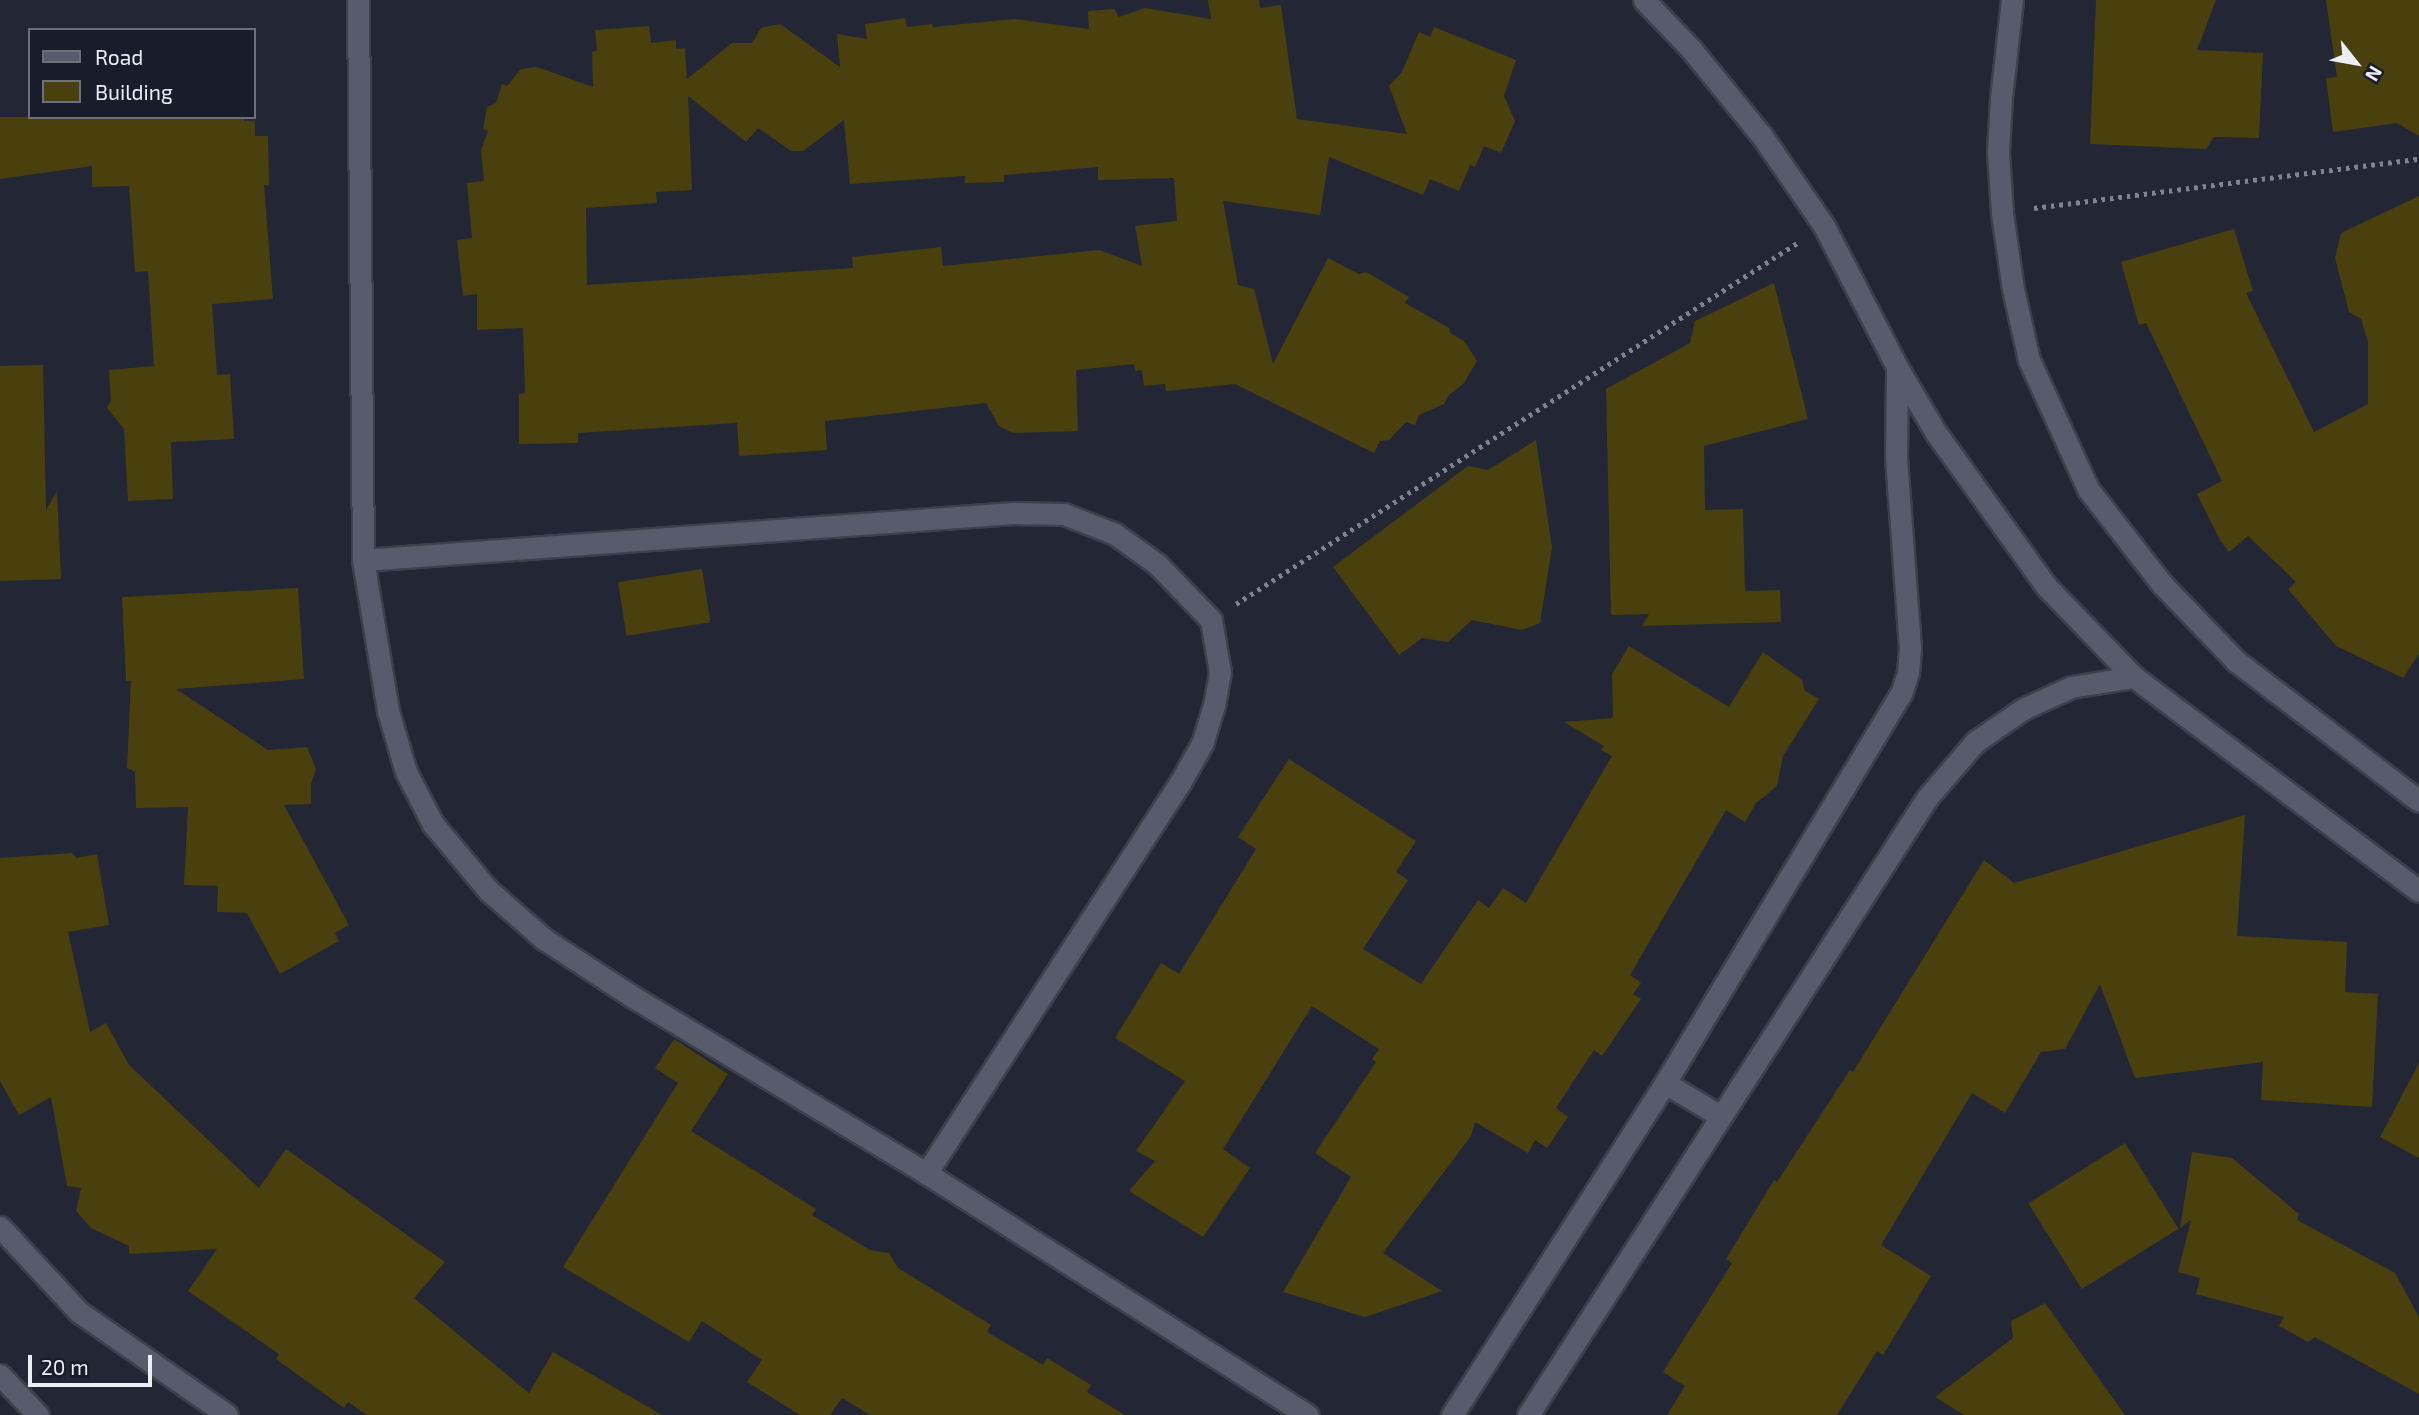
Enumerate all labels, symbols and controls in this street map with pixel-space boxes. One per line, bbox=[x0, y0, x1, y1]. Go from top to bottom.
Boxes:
legend bbox=[28, 28, 256, 119]
north arrow bbox=[2321, 28, 2391, 98]
text: Road bbox=[95, 44, 143, 69]
text: N bbox=[2361, 62, 2388, 86]
text: Building bbox=[95, 79, 173, 104]
scale bar bbox=[32, 1342, 156, 1386]
text: 20 m bbox=[41, 1354, 89, 1379]

